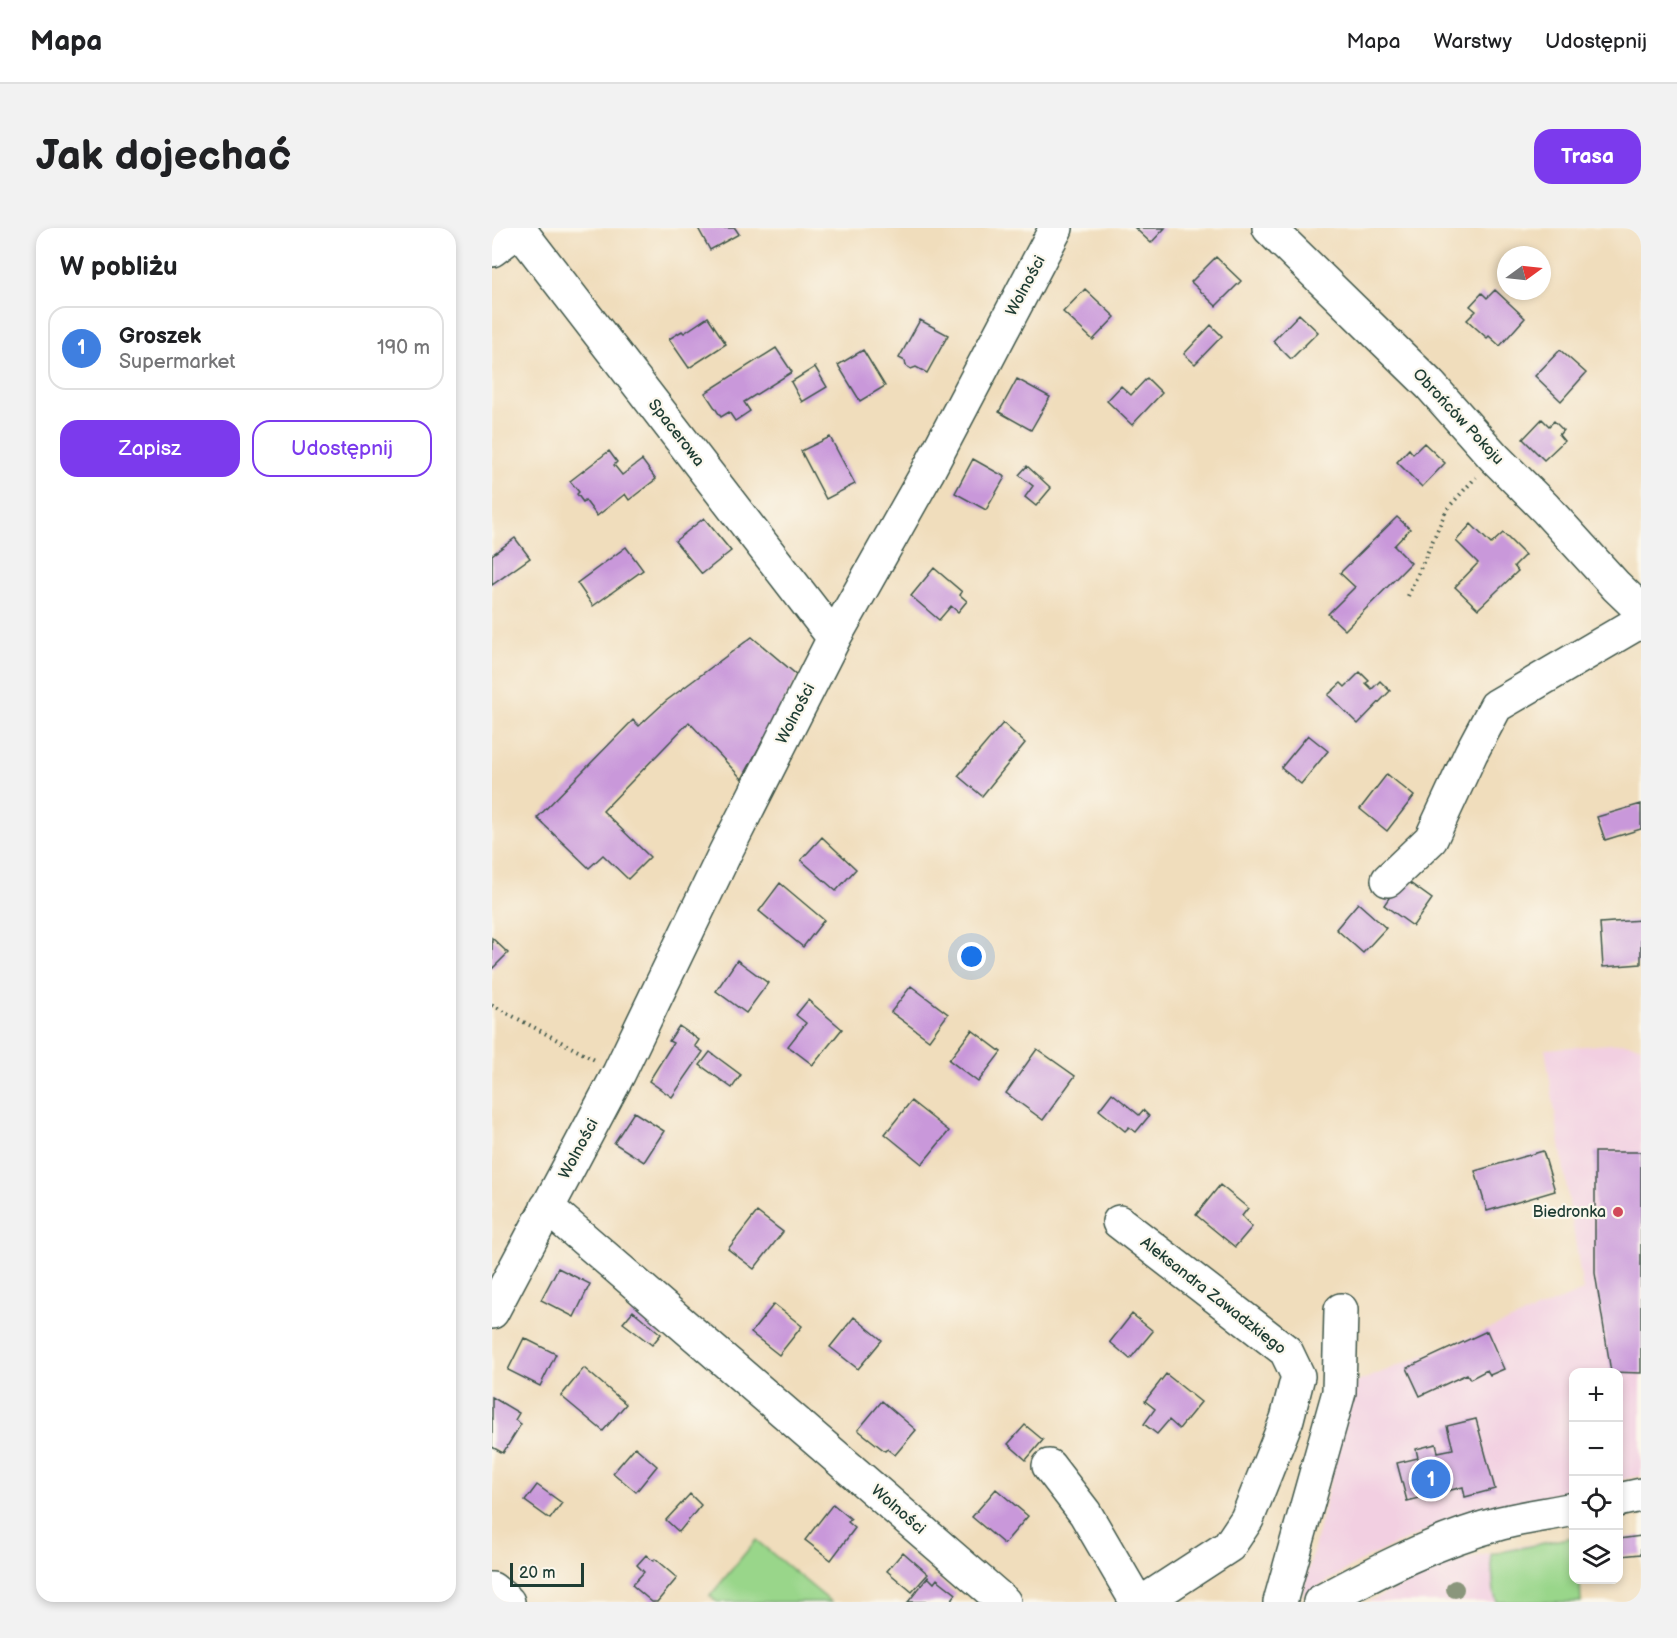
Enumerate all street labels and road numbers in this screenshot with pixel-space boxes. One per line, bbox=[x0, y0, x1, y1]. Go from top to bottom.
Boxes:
street label: Wolności bbox=[1002, 253, 1050, 319]
street label: Obrońców Pokoju bbox=[1409, 365, 1507, 469]
street label: Spacerowa bbox=[644, 396, 708, 470]
street label: Wolności bbox=[773, 680, 819, 748]
street label: Wolności bbox=[555, 1116, 603, 1182]
street label: Aleksandra Zawadzkiego bbox=[1136, 1233, 1290, 1359]
street label: Wolności bbox=[867, 1481, 929, 1539]

